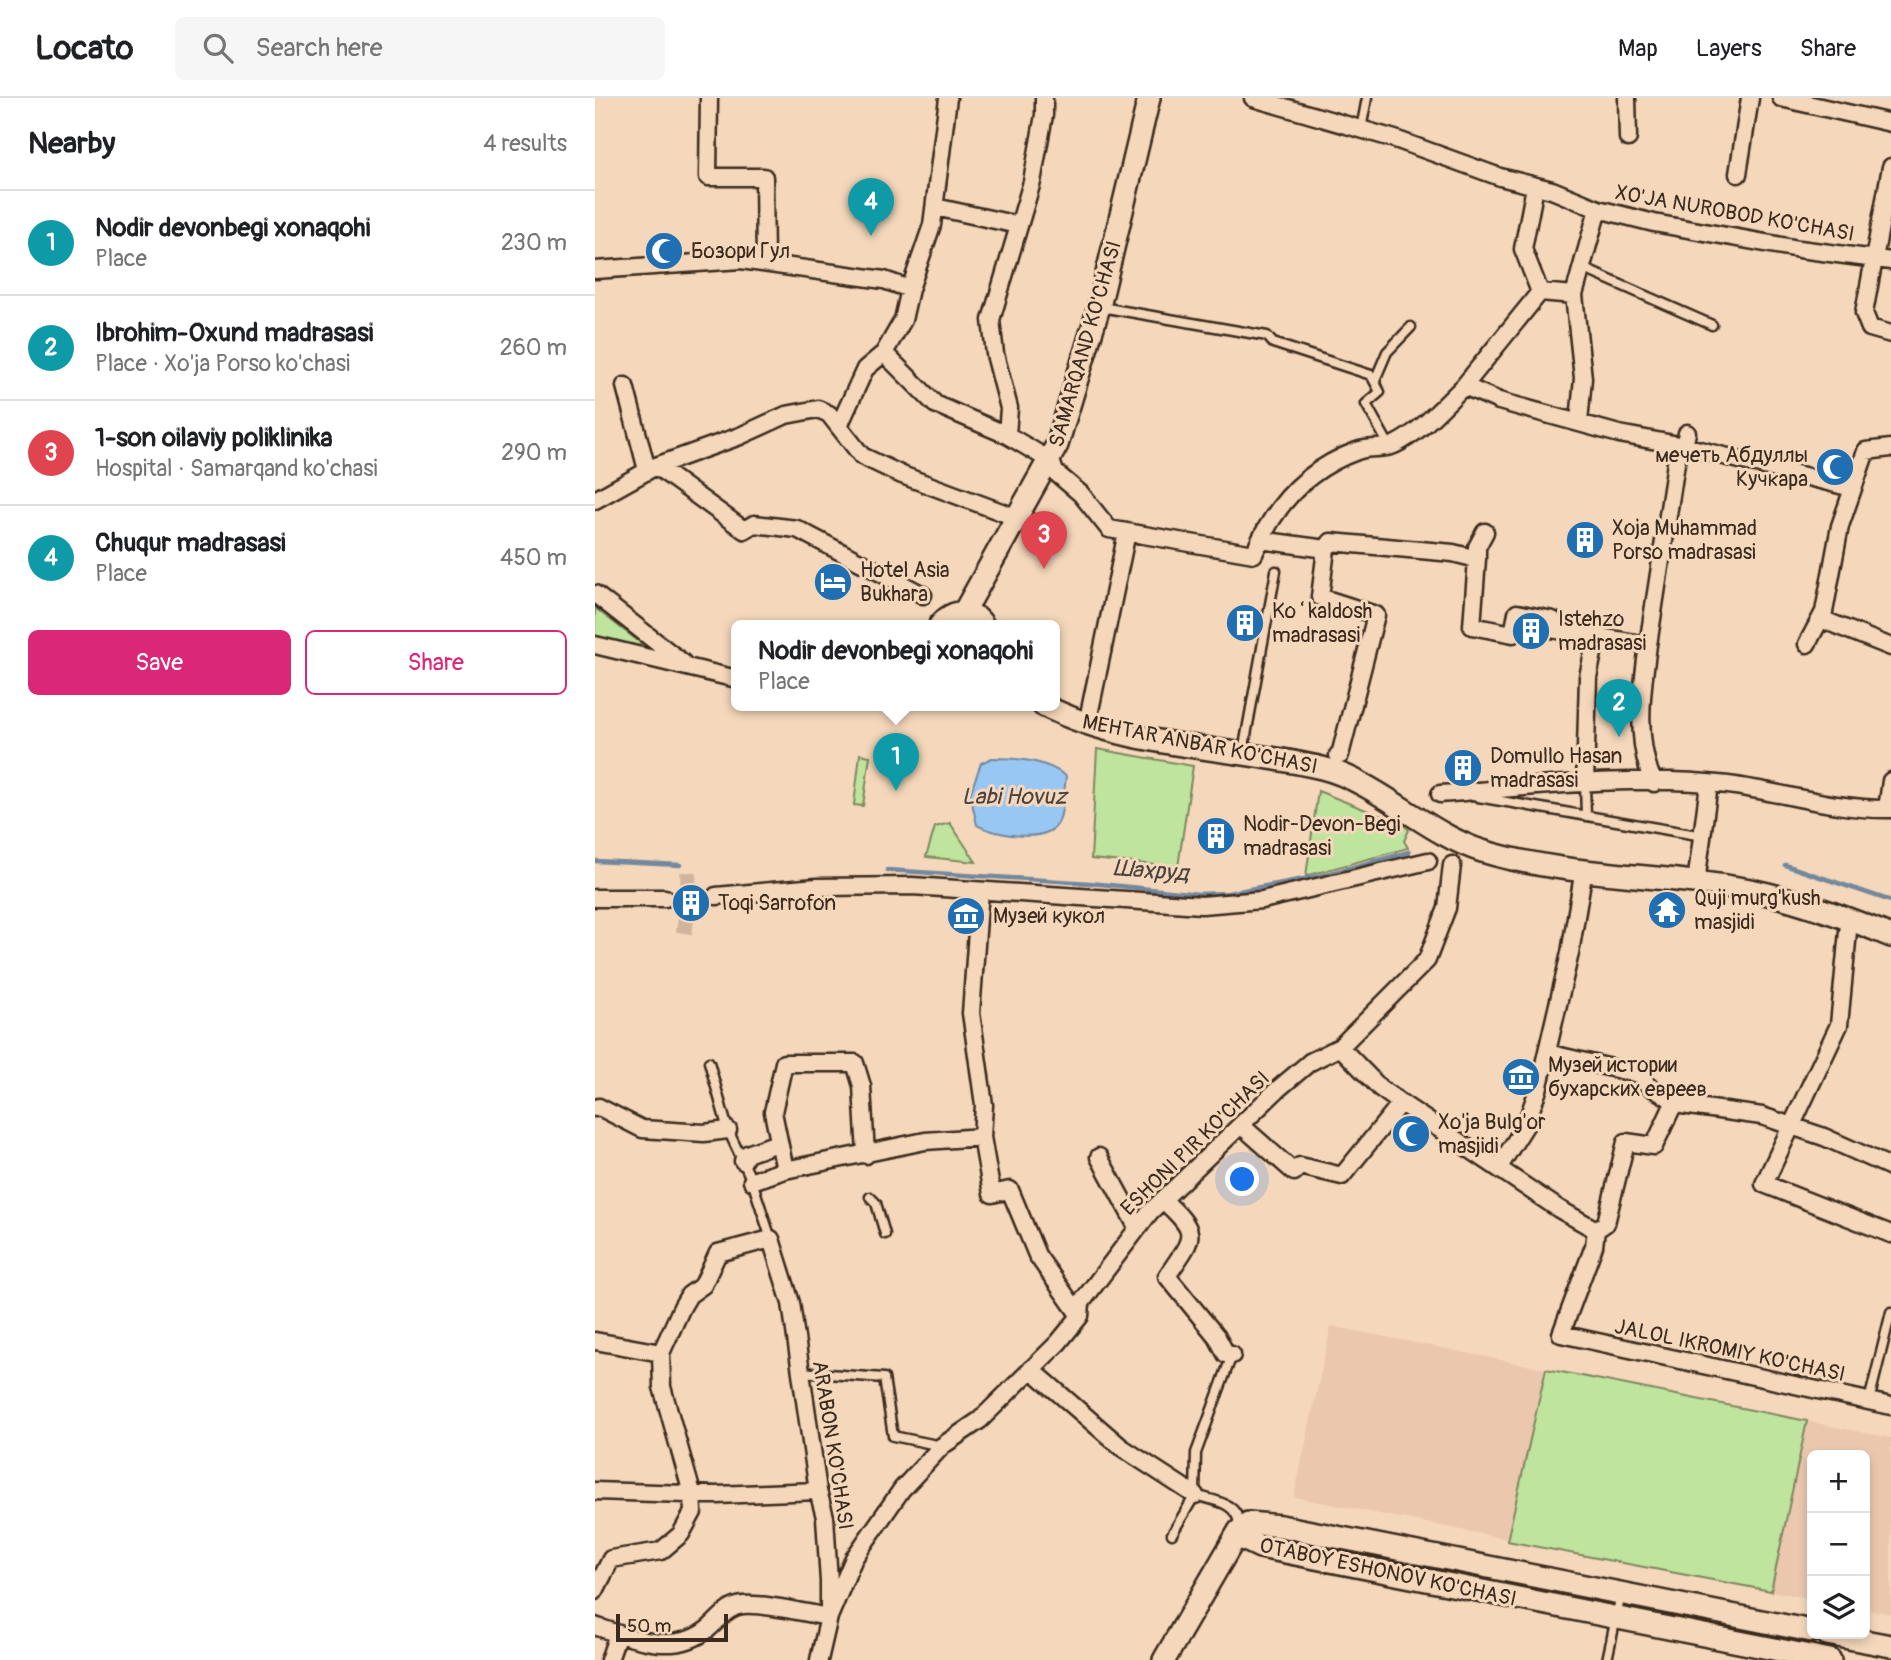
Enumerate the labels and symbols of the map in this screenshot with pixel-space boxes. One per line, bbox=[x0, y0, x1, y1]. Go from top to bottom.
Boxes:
pin: 4 bbox=[848, 178, 894, 236]
street label: XO'JA NUROBOD KO'CHASI bbox=[1613, 179, 1857, 248]
mosque icon: Бозори Гул bbox=[643, 230, 685, 272]
place label: Бозори Гул bbox=[691, 238, 790, 265]
street label: SAMARQAND KO'CHASI bbox=[1043, 238, 1128, 450]
place label: мечеть Абдуллы Кучкара bbox=[1655, 442, 1808, 493]
mosque icon: мечеть Абдуллы Кучкара bbox=[1814, 446, 1856, 488]
pin: 3 bbox=[1021, 511, 1067, 569]
place label: Xoja Muhammad Porso madrasasi bbox=[1612, 515, 1757, 566]
building icon: Xoja Muhammad Porso madrasasi bbox=[1564, 519, 1606, 561]
place label: Hotel Asia Bukhara bbox=[860, 557, 949, 608]
hotel icon: Hotel Asia Bukhara bbox=[812, 561, 854, 603]
place label: Koʻkaldosh madrasasi bbox=[1272, 598, 1372, 649]
building icon: Koʻkaldosh madrasasi bbox=[1224, 602, 1266, 644]
place label: Istehzo madrasasi bbox=[1558, 606, 1647, 657]
building icon: Istehzo madrasasi bbox=[1510, 610, 1552, 652]
pin: 2 bbox=[1596, 679, 1642, 737]
street label: MEHTAR ANBAR KO'CHASI bbox=[1080, 708, 1320, 781]
pin: 1 bbox=[873, 733, 919, 791]
place label: Domullo Hasan madrasasi bbox=[1490, 743, 1622, 794]
building icon: Domullo Hasan madrasasi bbox=[1442, 747, 1484, 789]
water label: Labi Hovuz bbox=[962, 782, 1069, 811]
place label: Nodir-Devon-Begi madrasasi bbox=[1243, 811, 1401, 862]
building icon: Nodir-Devon-Begi madrasasi bbox=[1195, 815, 1237, 857]
water label: Шахруд bbox=[1112, 853, 1192, 888]
building icon: Toqi Sarrofon bbox=[670, 882, 712, 924]
place label: Quji murg'kush masjidi bbox=[1694, 885, 1821, 936]
temple icon: Quji murg'kush masjidi bbox=[1646, 889, 1688, 931]
place label: Toqi Sarrofon bbox=[718, 890, 836, 917]
museum icon: Музей кукол bbox=[945, 895, 987, 937]
place label: Музей кукол bbox=[993, 903, 1105, 930]
place label: Музей истории бухарских евреев bbox=[1548, 1052, 1707, 1103]
museum icon: Музей истории бухарских евреев bbox=[1500, 1056, 1542, 1098]
street label: ESHONI PIR KO'CHASI bbox=[1115, 1065, 1276, 1221]
place label: Xo'ja Bulg'or masjidi bbox=[1438, 1109, 1546, 1160]
mosque icon: Xo'ja Bulg'or masjidi bbox=[1390, 1113, 1432, 1155]
your location bbox=[1225, 1162, 1259, 1196]
street label: JALOL IKROMIY KO'CHASI bbox=[1612, 1313, 1848, 1388]
street label: ARABON KO'CHASI bbox=[806, 1359, 859, 1532]
street label: OTABOY ESHONOV KO'CHASI bbox=[1257, 1532, 1519, 1613]
scale bar bbox=[616, 1611, 728, 1643]

